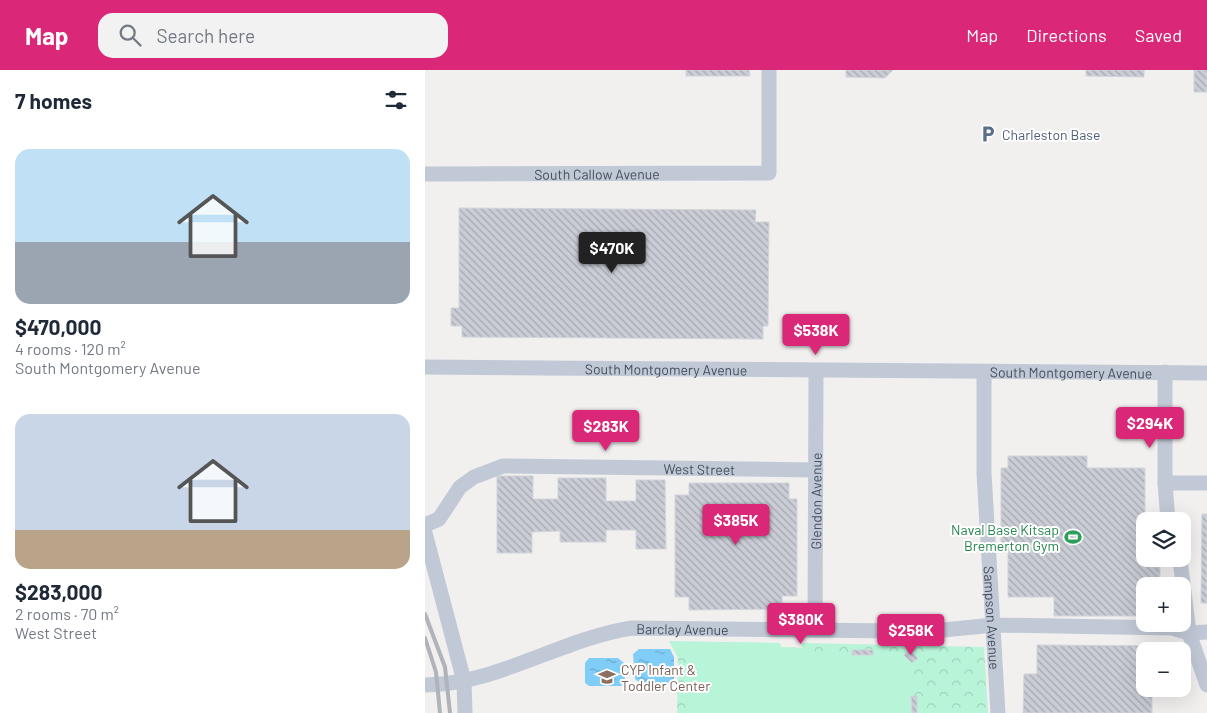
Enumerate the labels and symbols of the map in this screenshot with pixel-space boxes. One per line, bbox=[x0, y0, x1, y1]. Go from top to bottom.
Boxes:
parking icon: Charleston Base bbox=[978, 124, 998, 144]
place label: Charleston Base bbox=[1002, 126, 1100, 143]
street label: South Callow Avenue bbox=[534, 165, 660, 182]
pin: $470K bbox=[577, 232, 647, 274]
pin: $538K bbox=[781, 314, 851, 356]
street label: South Montgomery Avenue bbox=[585, 360, 747, 378]
street label: South Montgomery Avenue bbox=[990, 363, 1152, 381]
pin: $294K bbox=[1115, 406, 1185, 449]
pin: $283K bbox=[571, 410, 641, 452]
street label: Glendon Avenue bbox=[807, 452, 824, 550]
street label: West Street bbox=[663, 460, 735, 477]
pin: $385K bbox=[701, 504, 771, 546]
place label: Naval Base Kitsap Bremerton Gym bbox=[951, 521, 1059, 554]
sports icon: Naval Base Kitsap Bremerton Gym bbox=[1063, 527, 1083, 547]
street label: Sampson Avenue bbox=[981, 565, 1004, 670]
pin: $380K bbox=[766, 602, 836, 645]
pin: $258K bbox=[876, 614, 946, 656]
street label: Barclay Avenue bbox=[636, 620, 729, 638]
place label: CYP Infant & Toddler Center bbox=[621, 661, 710, 694]
school or university icon: CYP Infant & Toddler Center bbox=[597, 667, 617, 687]

